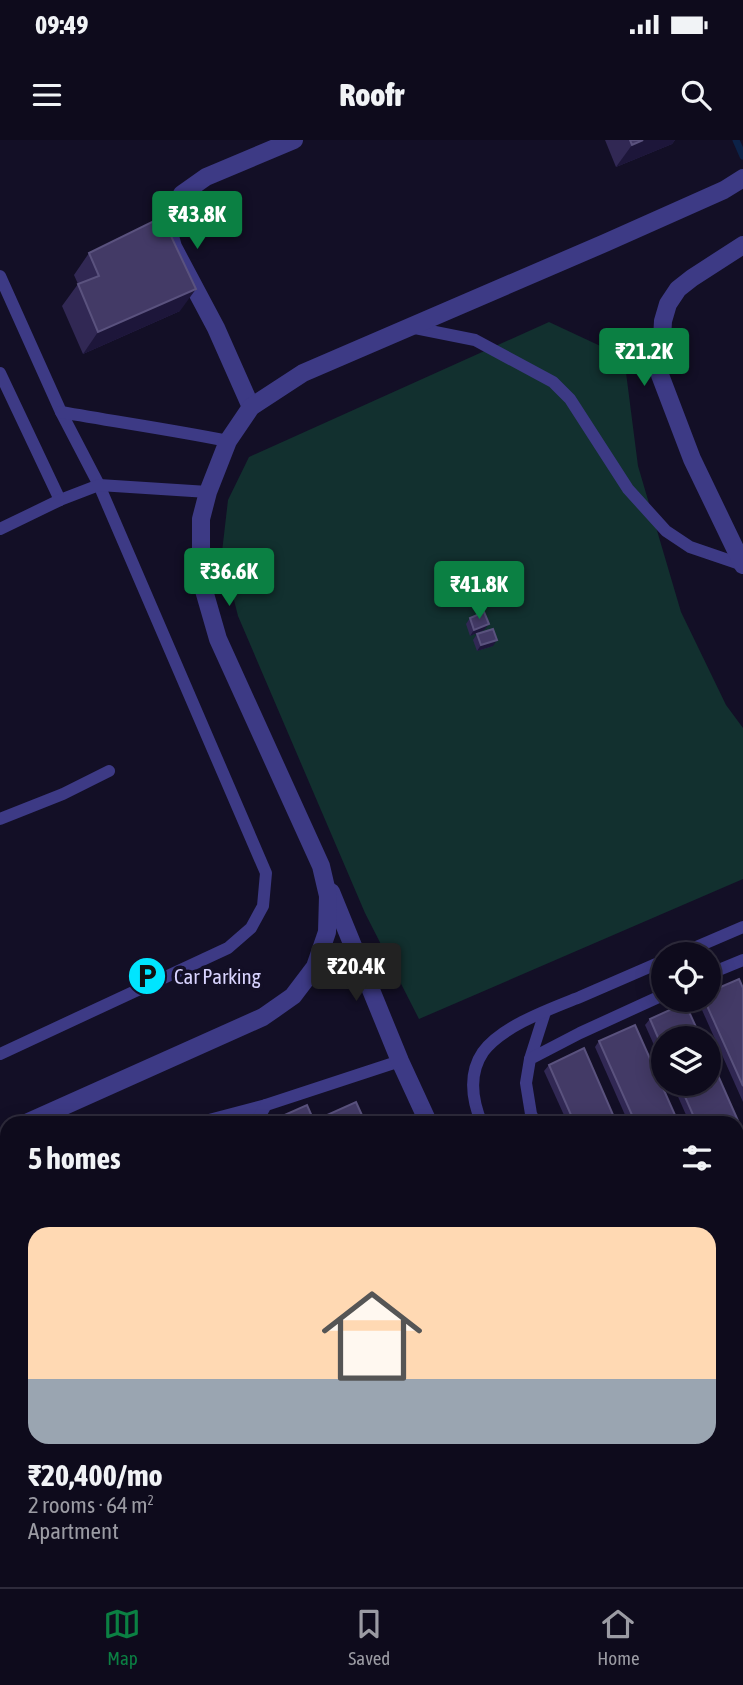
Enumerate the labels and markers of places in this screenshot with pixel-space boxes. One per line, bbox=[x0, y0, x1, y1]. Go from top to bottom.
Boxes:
pin: ₹43.8K bbox=[140, 192, 254, 251]
pin: ₹21.2K bbox=[587, 328, 701, 388]
pin: ₹36.6K bbox=[172, 548, 286, 608]
pin: ₹41.8K bbox=[422, 561, 536, 621]
pin: ₹20.4K bbox=[299, 944, 413, 1003]
parking icon: Car Parking bbox=[126, 955, 168, 997]
place label: Car Parking bbox=[174, 964, 261, 988]

